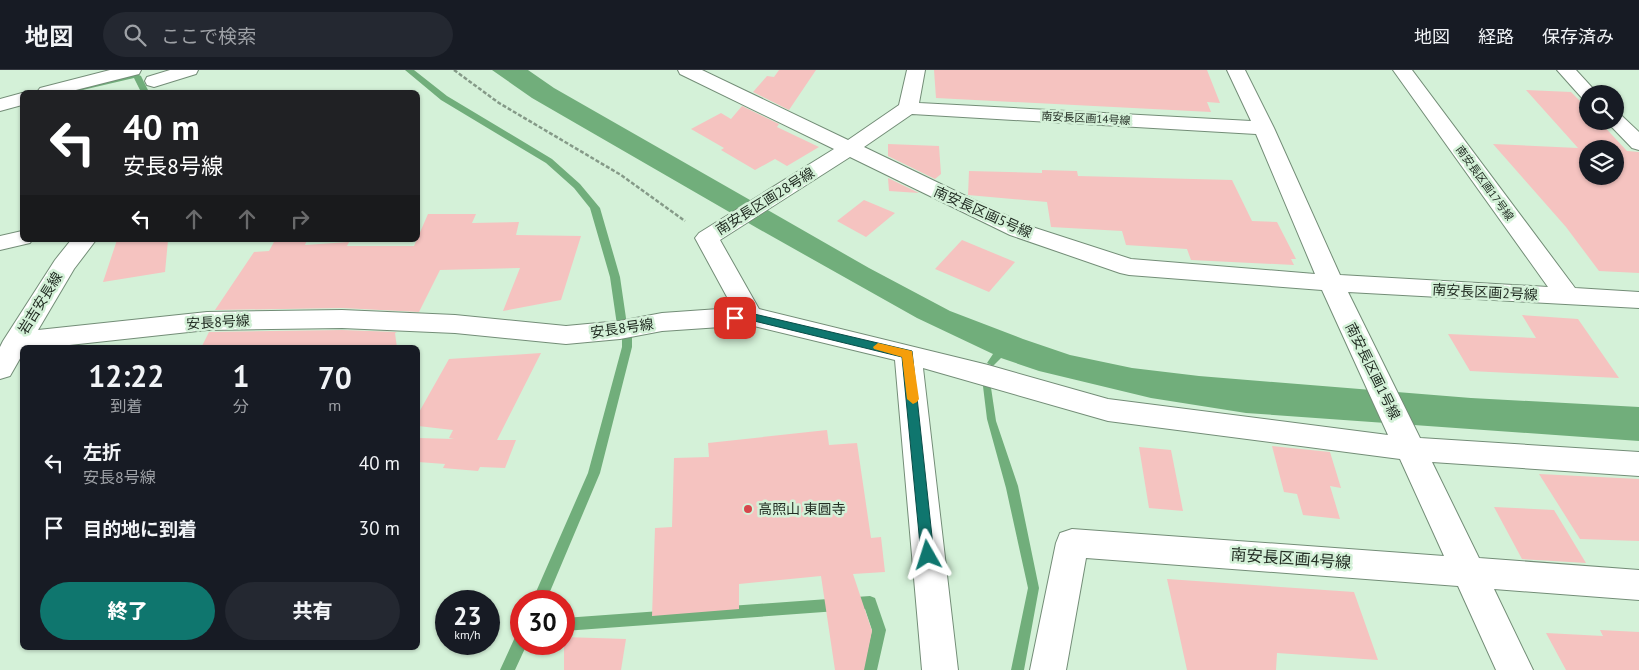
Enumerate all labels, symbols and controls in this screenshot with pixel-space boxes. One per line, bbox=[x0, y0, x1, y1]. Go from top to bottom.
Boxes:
search box bbox=[103, 12, 453, 57]
text: 地図 bbox=[25, 21, 73, 52]
icon: search bbox=[121, 21, 149, 49]
text: ここで検索 bbox=[161, 24, 256, 48]
text: 地図 bbox=[1414, 25, 1450, 48]
text: 経路 bbox=[1478, 25, 1514, 48]
text: 保存済み bbox=[1542, 25, 1614, 48]
map controls bbox=[1579, 85, 1624, 185]
button: search bbox=[1579, 85, 1624, 130]
text: 40 m bbox=[123, 104, 200, 150]
street label: 南安長区画14号線 bbox=[1041, 109, 1131, 127]
icon: left bbox=[40, 110, 105, 175]
button: layers bbox=[1579, 140, 1624, 185]
street label: 南安長区画17号線 bbox=[1453, 143, 1517, 223]
text: 安長8号線 bbox=[123, 152, 223, 180]
street label: 南安長区画28号線 bbox=[712, 163, 818, 239]
street label: 南安長区画5号線 bbox=[931, 182, 1035, 242]
icon: left bbox=[127, 205, 155, 233]
icon: ahead bbox=[180, 205, 208, 233]
icon: ahead bbox=[233, 205, 261, 233]
icon: right bbox=[286, 205, 314, 233]
street label: 岩吉安長線 bbox=[14, 269, 66, 337]
street label: 南安長区画2号線 bbox=[1432, 280, 1538, 304]
pin bbox=[714, 297, 756, 339]
icon: arrive bbox=[721, 304, 749, 332]
street label: 安長8号線 bbox=[186, 311, 250, 333]
street label: 安長8号線 bbox=[589, 315, 655, 341]
street label: 南安長区画1号線 bbox=[1342, 320, 1404, 422]
text: 12:22 bbox=[88, 356, 164, 395]
text: 1 bbox=[233, 356, 250, 395]
text: 70 bbox=[318, 358, 352, 397]
text: m bbox=[328, 395, 341, 415]
text: 到着 bbox=[110, 396, 142, 416]
text: 分 bbox=[233, 396, 249, 416]
text: 左折 bbox=[83, 440, 121, 464]
icon: left bbox=[40, 449, 68, 477]
text: 40 m bbox=[359, 451, 400, 475]
text: 安長8号線 bbox=[83, 467, 156, 487]
place label: 高照山 東圓寺 bbox=[758, 500, 846, 518]
marker: 高照山 東圓寺 bbox=[742, 503, 754, 515]
icon: arrive bbox=[40, 514, 68, 542]
text: 30 m bbox=[359, 516, 400, 540]
text: 目的地に到着 bbox=[83, 517, 197, 541]
position arrow bbox=[901, 528, 953, 580]
street label: 南安長区画4号線 bbox=[1230, 544, 1352, 572]
button: 終了 bbox=[40, 582, 215, 640]
button: 共有 bbox=[225, 582, 400, 640]
speed limit sign: 30 bbox=[510, 590, 575, 655]
text: 23 bbox=[453, 600, 482, 632]
text: km/h bbox=[454, 627, 481, 642]

